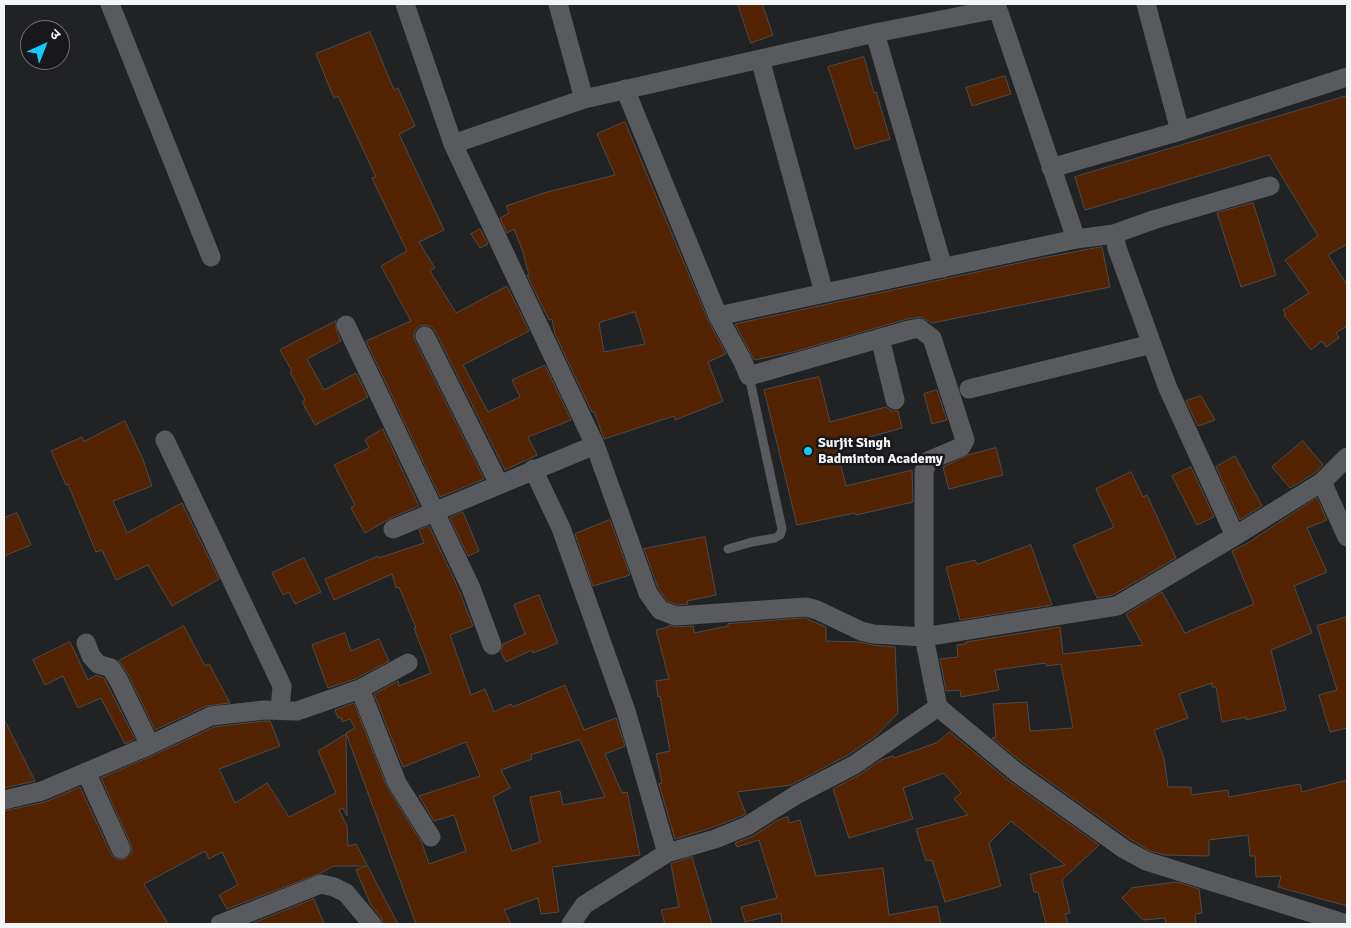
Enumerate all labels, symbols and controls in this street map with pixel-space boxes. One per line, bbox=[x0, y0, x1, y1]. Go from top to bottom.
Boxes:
north arrow bbox=[20, 20, 70, 70]
text: उ bbox=[46, 26, 64, 44]
place label: Surjit Singh Badminton Academy bbox=[818, 435, 943, 468]
marker: Surjit Singh Badminton Academy bbox=[802, 445, 814, 457]

